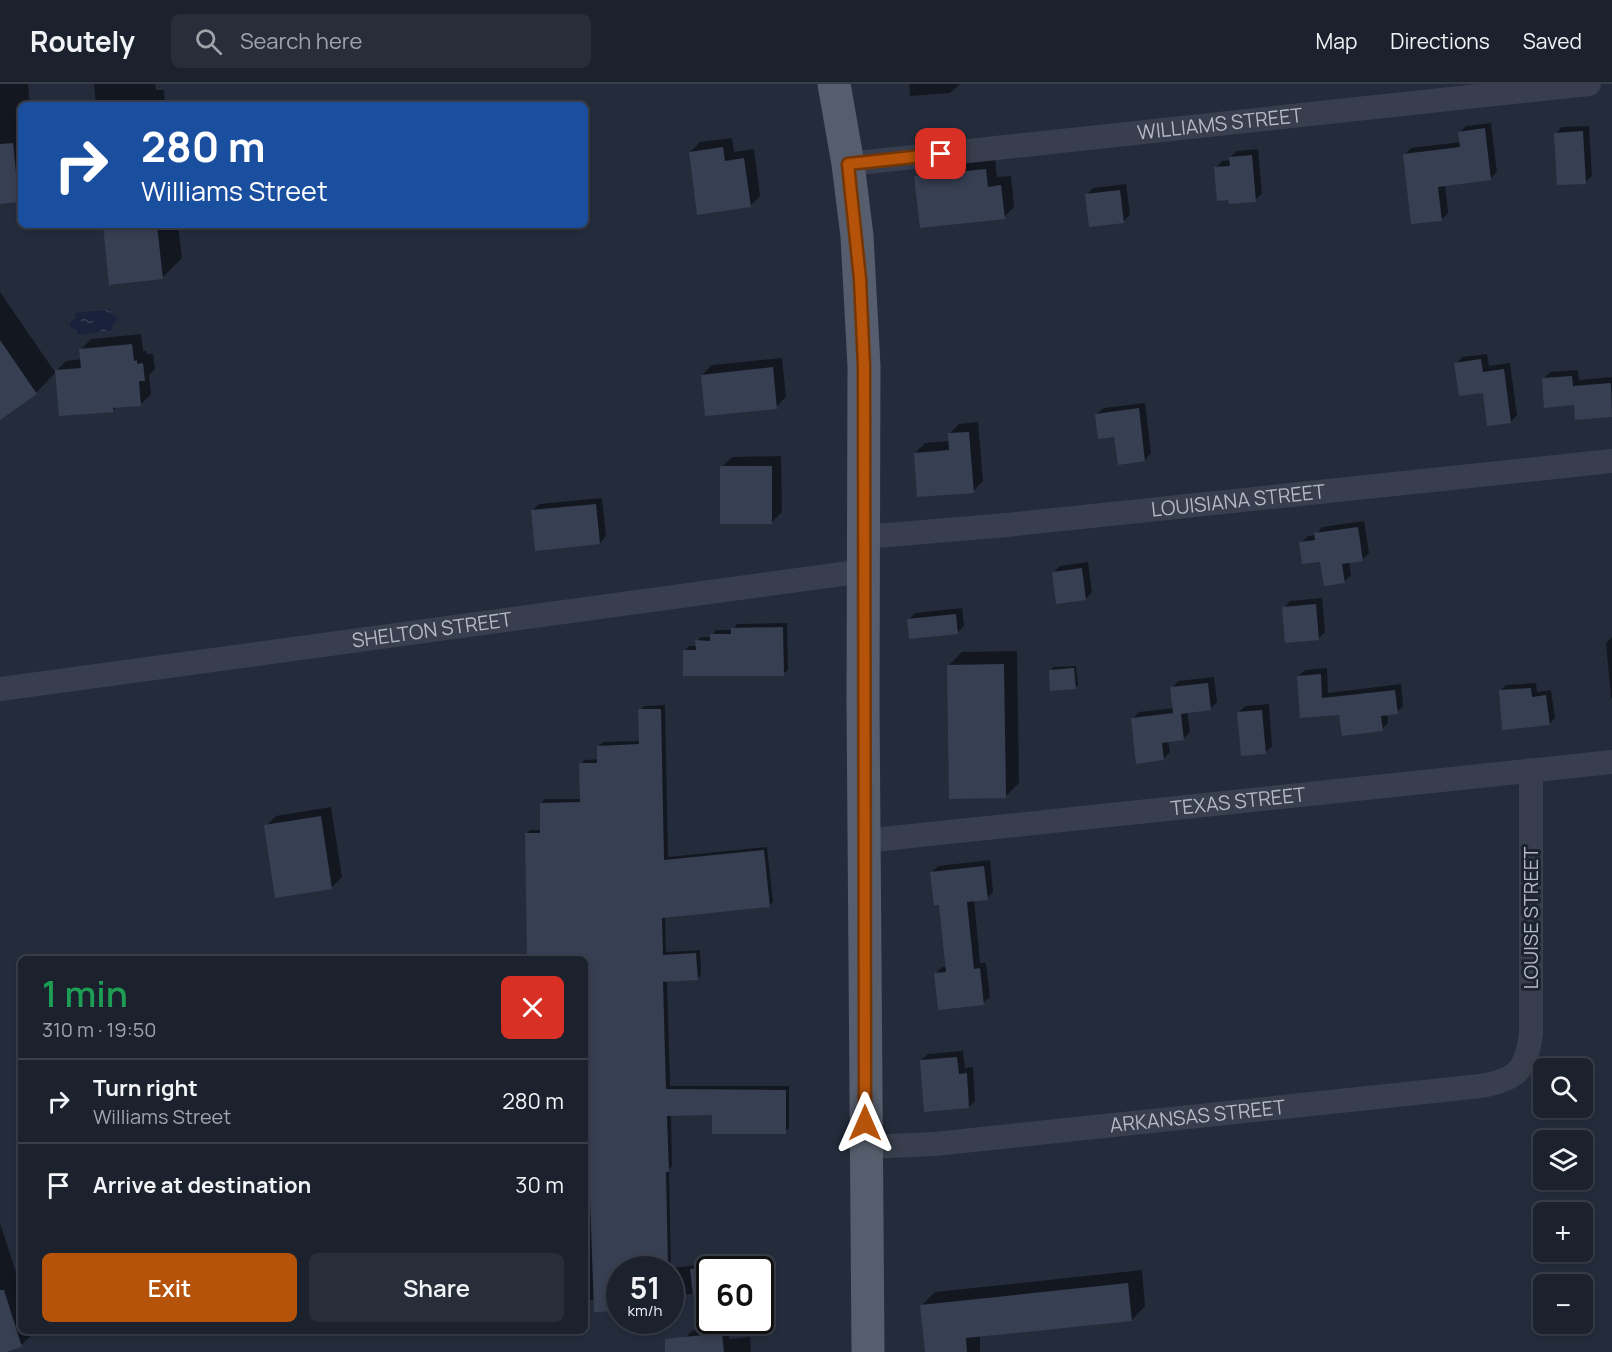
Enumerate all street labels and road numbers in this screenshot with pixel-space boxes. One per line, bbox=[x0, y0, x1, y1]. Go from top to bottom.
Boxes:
street label: WILLIAMS STREET bbox=[1136, 101, 1304, 146]
street label: LOUISIANA STREET bbox=[1150, 477, 1327, 523]
street label: SHELTON STREET bbox=[350, 605, 514, 654]
street label: TEXAS STREET bbox=[1169, 780, 1307, 822]
street label: LOUISE STREET bbox=[1517, 847, 1544, 989]
street label: ARKANSAS STREET bbox=[1108, 1093, 1286, 1138]

